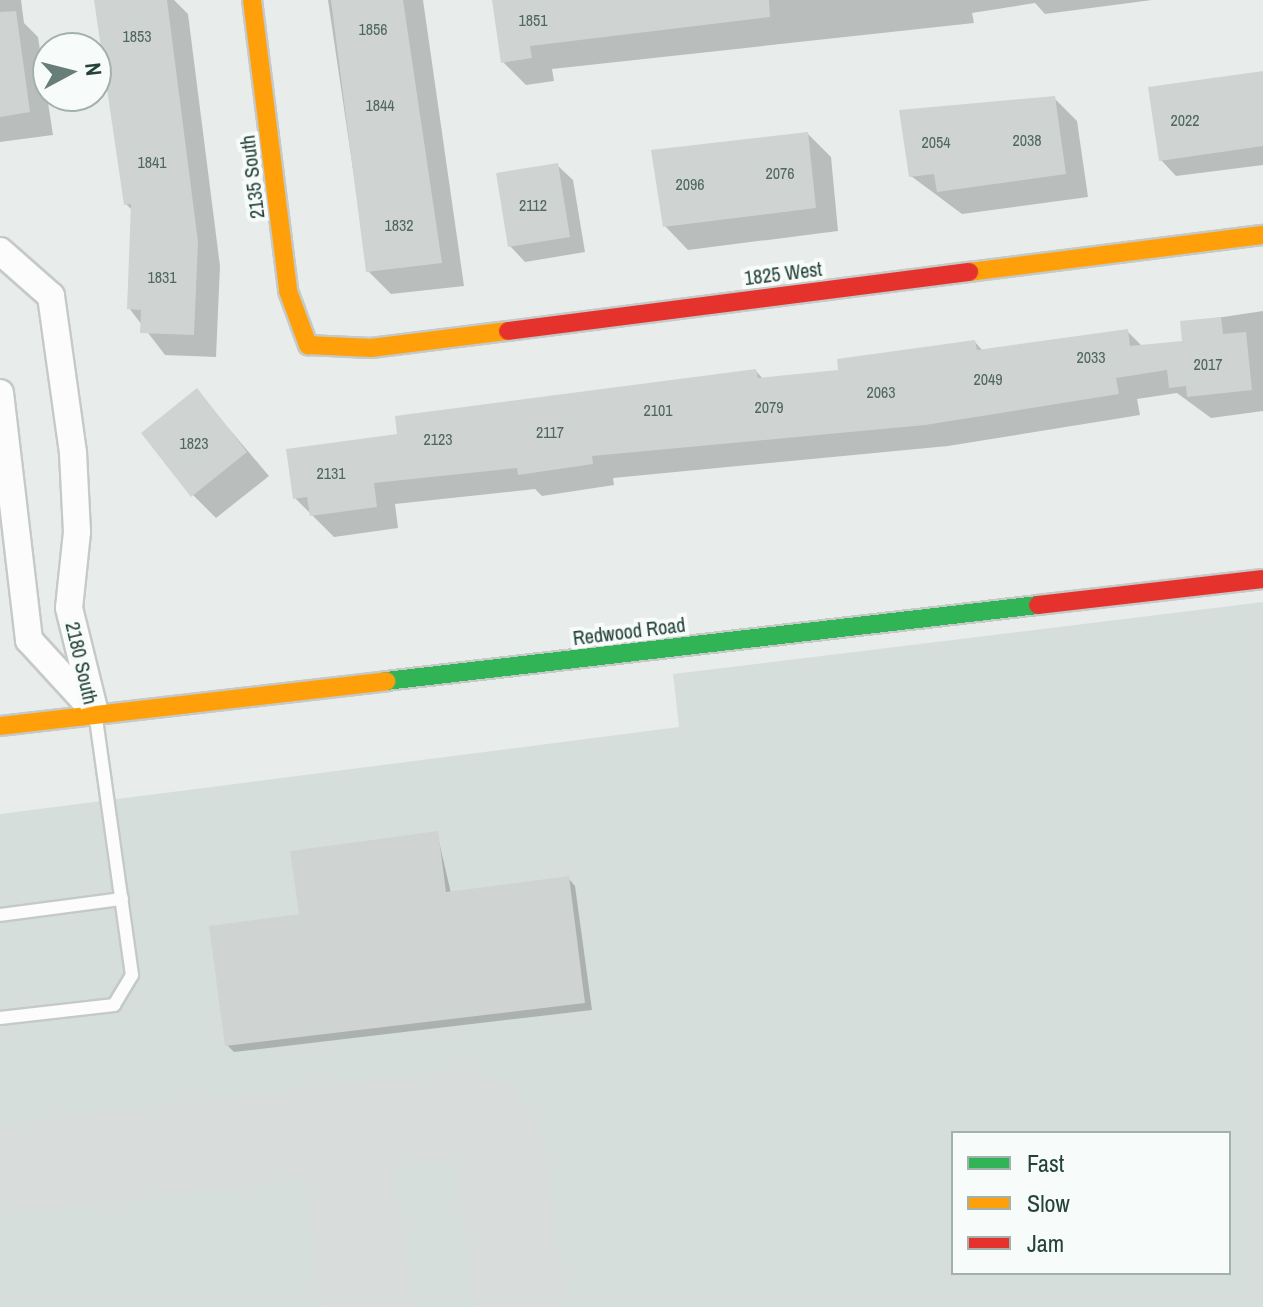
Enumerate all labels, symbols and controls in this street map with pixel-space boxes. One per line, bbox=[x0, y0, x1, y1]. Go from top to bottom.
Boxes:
house number: 1851 bbox=[518, 10, 548, 30]
house number: 1856 bbox=[358, 19, 388, 39]
house number: 1853 bbox=[122, 26, 152, 46]
north arrow bbox=[32, 32, 112, 112]
text: N bbox=[78, 61, 110, 78]
house number: 1844 bbox=[365, 95, 395, 115]
house number: 2022 bbox=[1170, 110, 1200, 130]
house number: 2038 bbox=[1012, 130, 1042, 150]
house number: 2054 bbox=[921, 132, 951, 152]
street label: 2135 South bbox=[235, 134, 269, 220]
house number: 1841 bbox=[137, 152, 167, 172]
house number: 2076 bbox=[765, 163, 795, 183]
house number: 2096 bbox=[675, 174, 705, 194]
house number: 2112 bbox=[519, 195, 547, 215]
house number: 1832 bbox=[384, 215, 414, 235]
street label: 1825 West bbox=[743, 256, 823, 290]
house number: 1831 bbox=[147, 267, 177, 287]
house number: 2033 bbox=[1076, 347, 1106, 367]
house number: 2017 bbox=[1193, 354, 1223, 374]
house number: 2049 bbox=[973, 369, 1003, 389]
house number: 2063 bbox=[866, 382, 896, 402]
house number: 2079 bbox=[754, 397, 784, 417]
house number: 2101 bbox=[643, 400, 673, 420]
house number: 2117 bbox=[536, 422, 564, 442]
house number: 2123 bbox=[423, 429, 453, 449]
house number: 1823 bbox=[179, 433, 209, 453]
house number: 2131 bbox=[316, 463, 346, 483]
street label: Redwood Road bbox=[571, 612, 687, 650]
street label: 2180 South bbox=[61, 619, 103, 707]
legend bbox=[951, 1131, 1231, 1275]
text: Fast bbox=[1027, 1147, 1064, 1179]
text: Slow bbox=[1027, 1187, 1070, 1219]
text: Jam bbox=[1027, 1227, 1064, 1259]

